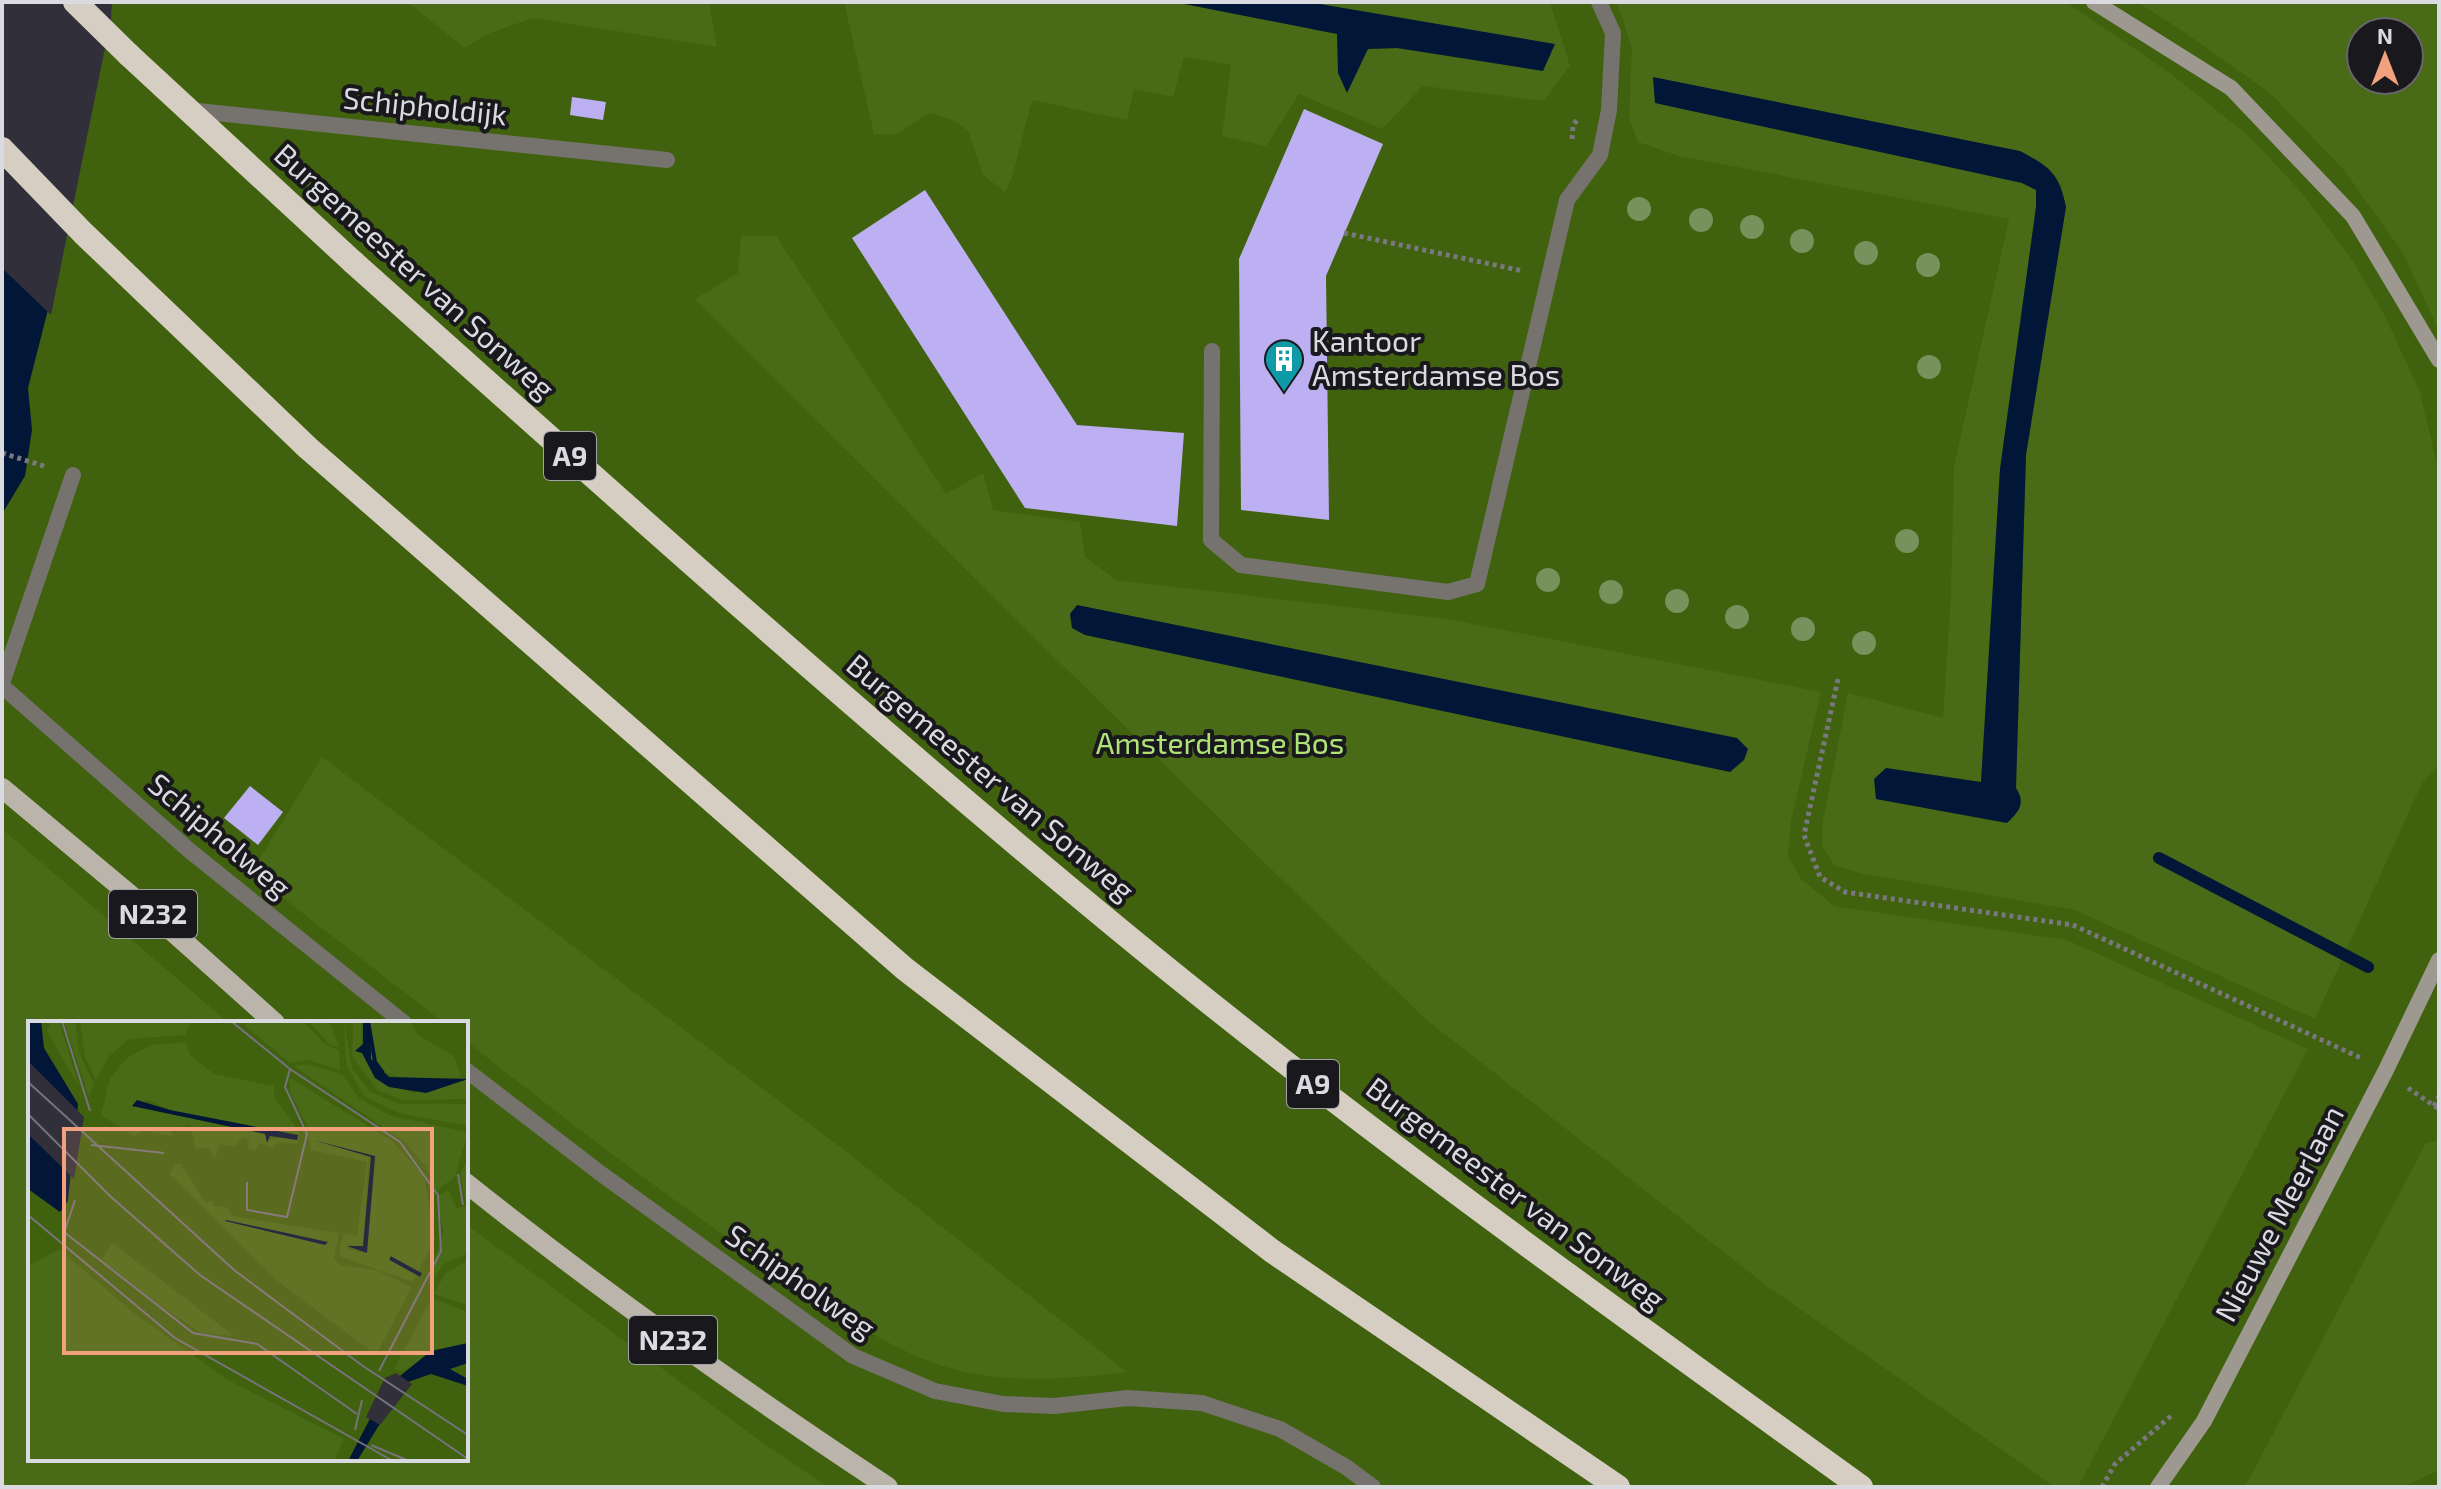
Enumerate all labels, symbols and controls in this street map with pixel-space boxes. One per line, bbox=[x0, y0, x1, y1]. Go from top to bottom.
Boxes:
north arrow bbox=[2345, 16, 2425, 96]
text: N bbox=[2377, 22, 2393, 48]
street label: Schipholdijk bbox=[341, 79, 509, 132]
street label: Burgemeester van Sonweg bbox=[268, 135, 563, 406]
place label: Kantoor Amsterdamse Bos bbox=[1312, 322, 1560, 392]
building icon: Kantoor Amsterdamse Bos bbox=[1263, 338, 1305, 393]
road number: A9 bbox=[544, 432, 596, 480]
street label: Burgemeester van Sonweg bbox=[840, 646, 1143, 907]
park label: Amsterdamse Bos bbox=[1096, 724, 1344, 760]
street label: Schipholweg bbox=[142, 765, 299, 904]
road number: N232 bbox=[109, 890, 197, 938]
inset map bbox=[28, 1021, 468, 1461]
road number: A9 bbox=[1287, 1060, 1339, 1108]
street label: Burgemeester van Sonweg bbox=[1360, 1068, 1673, 1317]
street label: Nieuwe Meerlaan bbox=[2206, 1099, 2350, 1327]
street label: Schipholweg bbox=[719, 1216, 883, 1345]
road number: N232 bbox=[629, 1316, 717, 1364]

